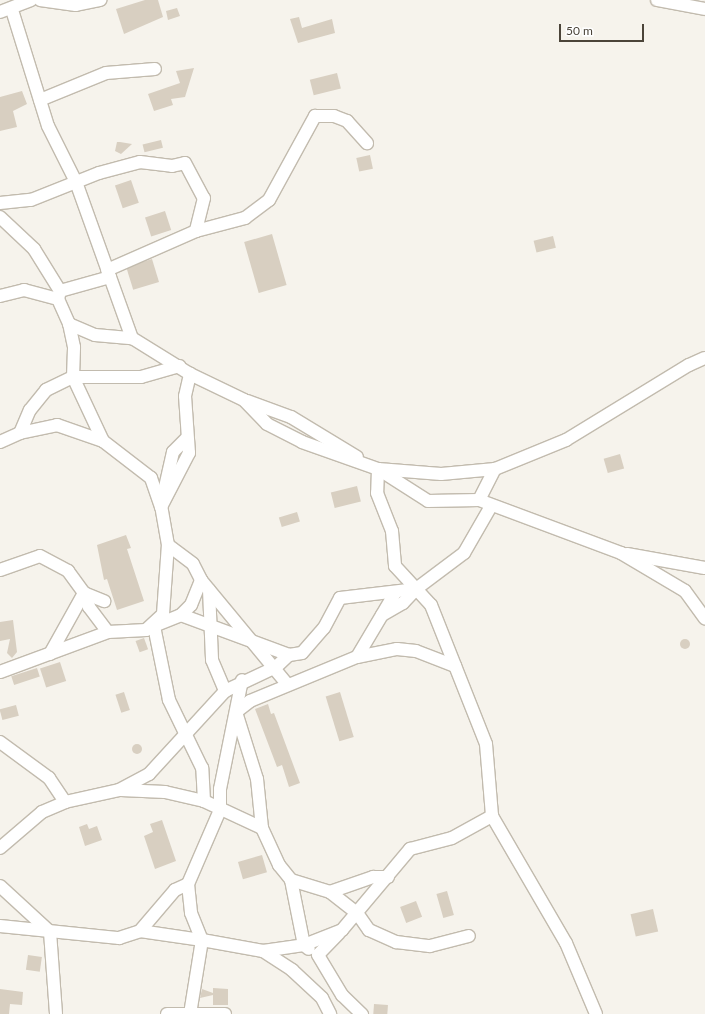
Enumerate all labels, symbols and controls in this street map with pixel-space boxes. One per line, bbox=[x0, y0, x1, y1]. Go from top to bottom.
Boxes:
scale bar bbox=[561, 16, 646, 42]
text: 50 m bbox=[566, 23, 593, 38]

